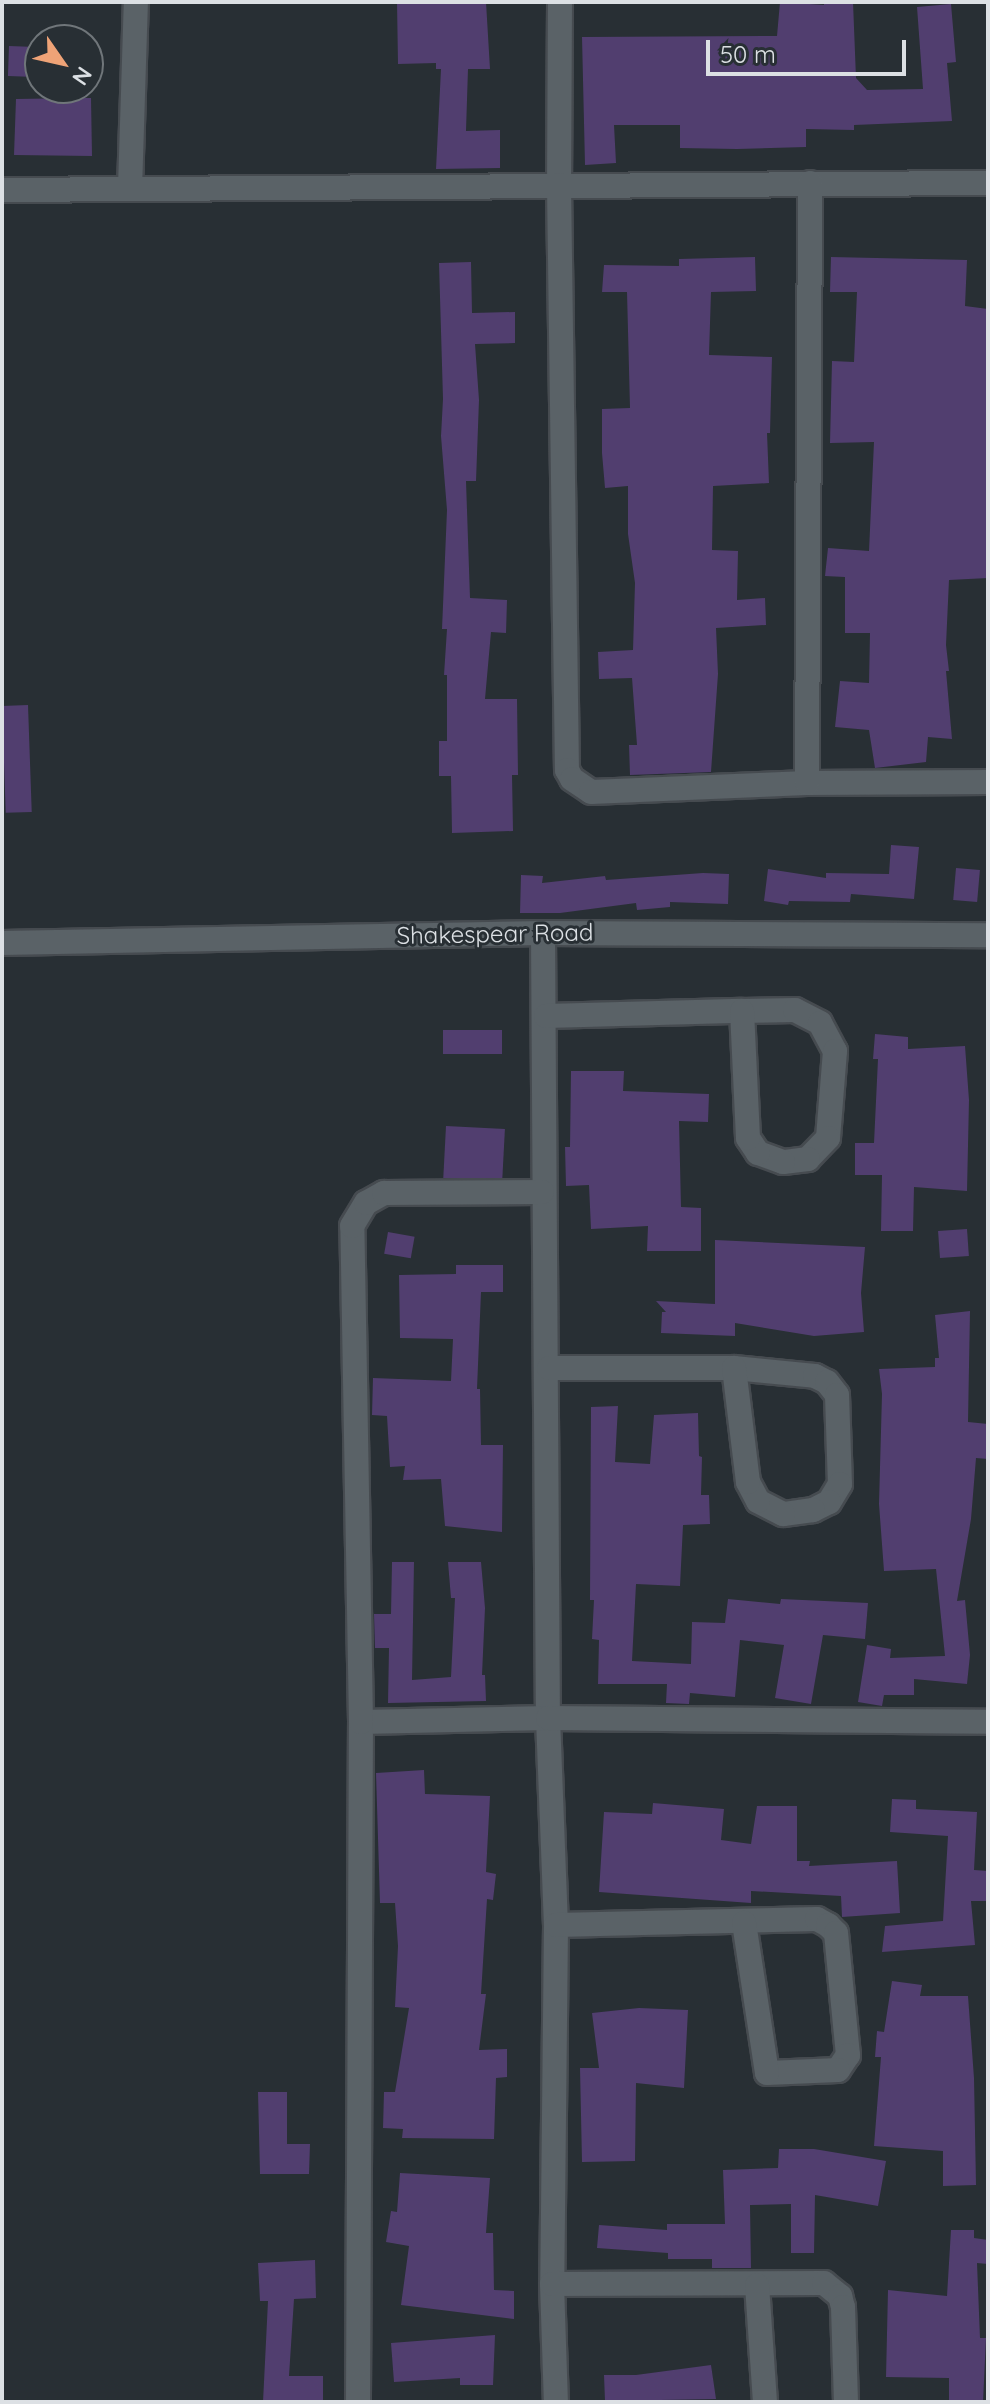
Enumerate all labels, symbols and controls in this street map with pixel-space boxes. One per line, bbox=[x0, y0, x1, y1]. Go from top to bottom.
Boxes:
north arrow bbox=[24, 24, 104, 104]
scale bar bbox=[710, 24, 910, 74]
text: 50 m bbox=[720, 39, 776, 69]
text: N bbox=[66, 62, 98, 91]
street label: Shakespear Road bbox=[396, 918, 594, 950]

